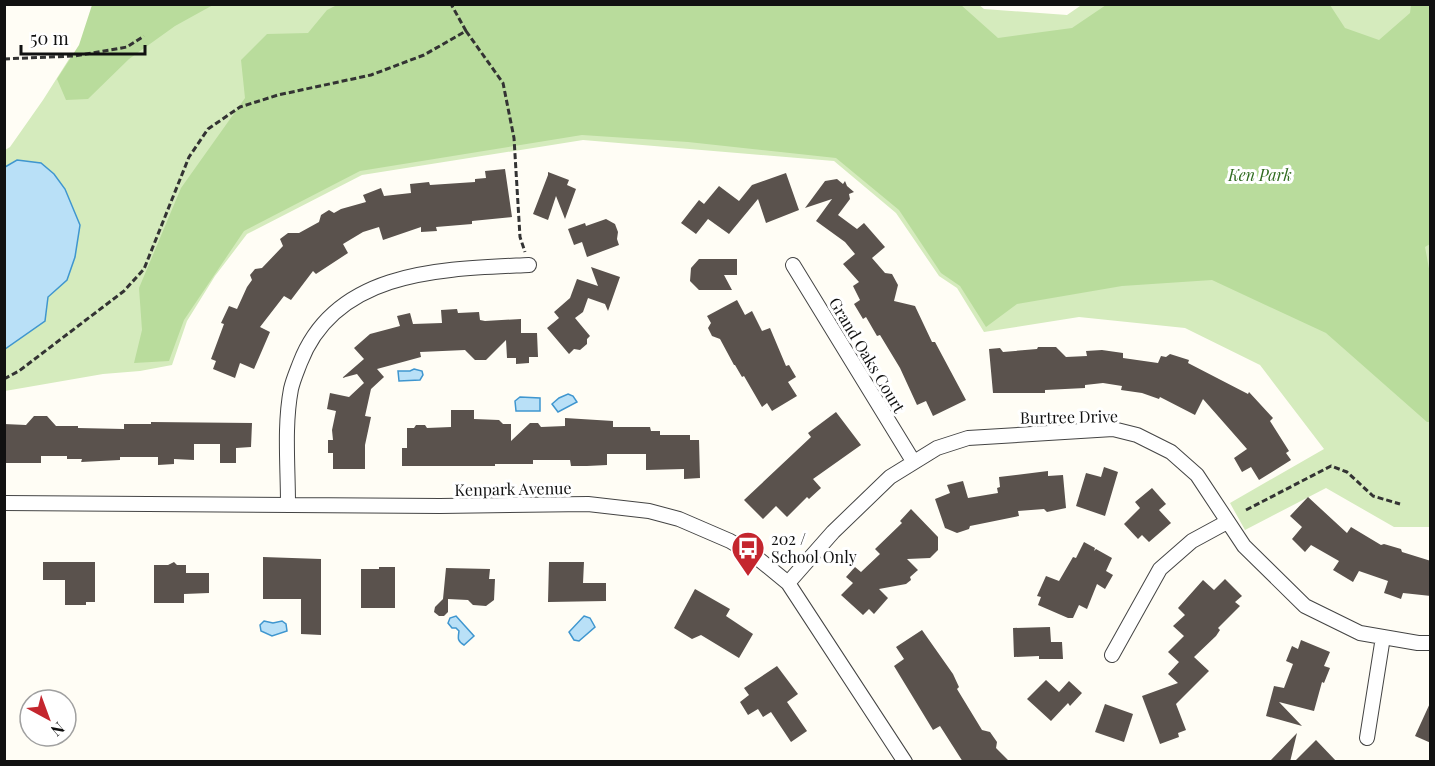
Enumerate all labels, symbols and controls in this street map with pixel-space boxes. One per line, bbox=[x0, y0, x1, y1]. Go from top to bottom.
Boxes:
scale bar bbox=[21, 18, 146, 56]
text: 50 m bbox=[30, 26, 69, 50]
park label: Ken Park bbox=[1227, 164, 1292, 185]
street label: Grand Oaks Court bbox=[825, 293, 910, 416]
street label: Burtree Drive bbox=[1020, 405, 1118, 428]
street label: Kenpark Avenue bbox=[454, 477, 572, 500]
place label: 202 / School Only bbox=[771, 528, 857, 567]
bus stop icon: 202 / School Only bbox=[730, 530, 766, 577]
north arrow bbox=[18, 688, 78, 748]
text: N bbox=[47, 718, 69, 742]

